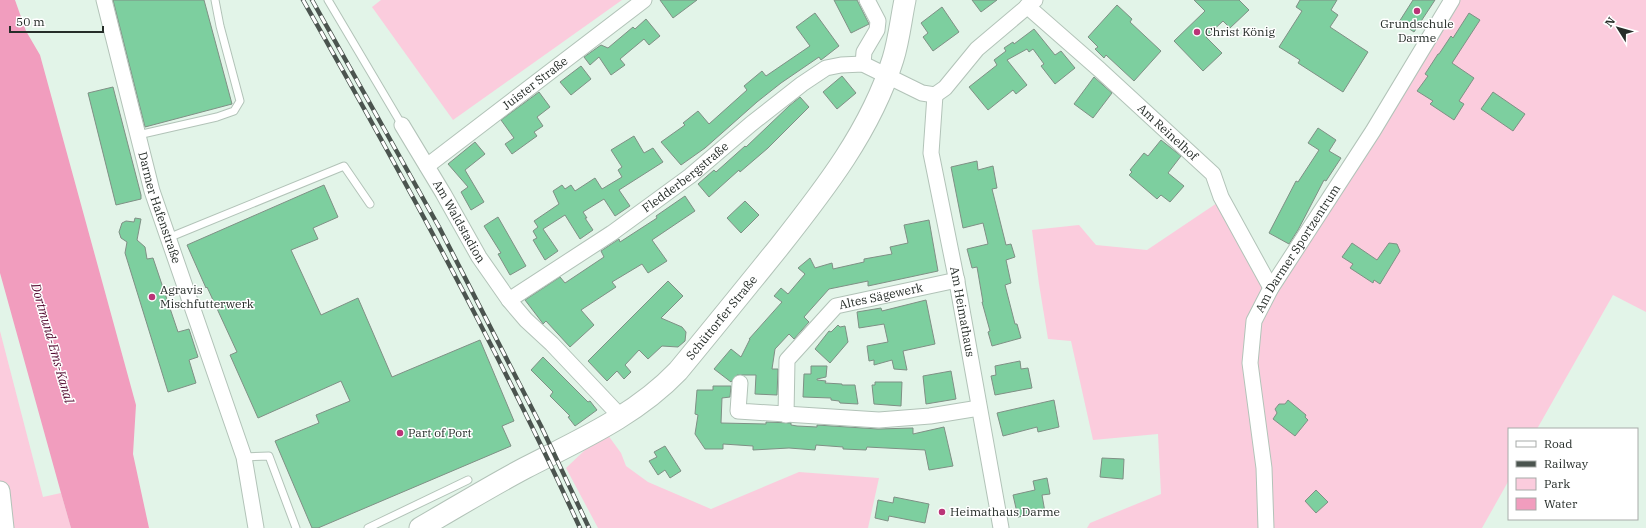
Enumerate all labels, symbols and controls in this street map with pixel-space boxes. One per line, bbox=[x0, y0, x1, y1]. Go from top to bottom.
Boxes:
marker: Grundschule Darme bbox=[1412, 6, 1422, 16]
scale bar bbox=[10, 8, 103, 34]
north arrow bbox=[1598, 8, 1638, 48]
text: 50 m bbox=[16, 14, 45, 29]
text: N bbox=[1602, 14, 1618, 30]
place label: Grundschule Darme bbox=[1380, 16, 1454, 45]
place label: Christ König bbox=[1205, 24, 1276, 39]
marker: Christ König bbox=[1192, 27, 1202, 37]
street label: Juister Straße bbox=[499, 53, 570, 113]
street label: Am Reinelhof bbox=[1135, 100, 1202, 164]
street label: Fledderbergstraße bbox=[639, 139, 731, 215]
street label: Darmer Hafenstraße bbox=[135, 150, 185, 265]
street label: Am Waldstadion bbox=[430, 177, 489, 266]
street label: Am Darmer Sportzentrum bbox=[1252, 181, 1344, 315]
street label: Am Heimathaus bbox=[947, 265, 978, 358]
street label: Schüttorfer Straße bbox=[682, 272, 760, 363]
water label: Dortmund-Ems-Kanal bbox=[27, 280, 78, 405]
street label: Altes Sägewerk bbox=[838, 280, 924, 312]
place label: Agravis Mischfutterwerk bbox=[160, 282, 254, 311]
marker: Agravis Mischfutterwerk bbox=[147, 292, 157, 302]
place label: Part of Port bbox=[408, 425, 472, 440]
marker: Part of Port bbox=[395, 428, 405, 438]
legend bbox=[1508, 428, 1638, 520]
text: Road bbox=[1544, 436, 1573, 451]
text: Railway bbox=[1544, 456, 1589, 471]
text: Park bbox=[1544, 476, 1570, 491]
text: Water bbox=[1544, 496, 1578, 511]
place label: Heimathaus Darme bbox=[950, 504, 1060, 519]
marker: Heimathaus Darme bbox=[937, 507, 947, 517]

